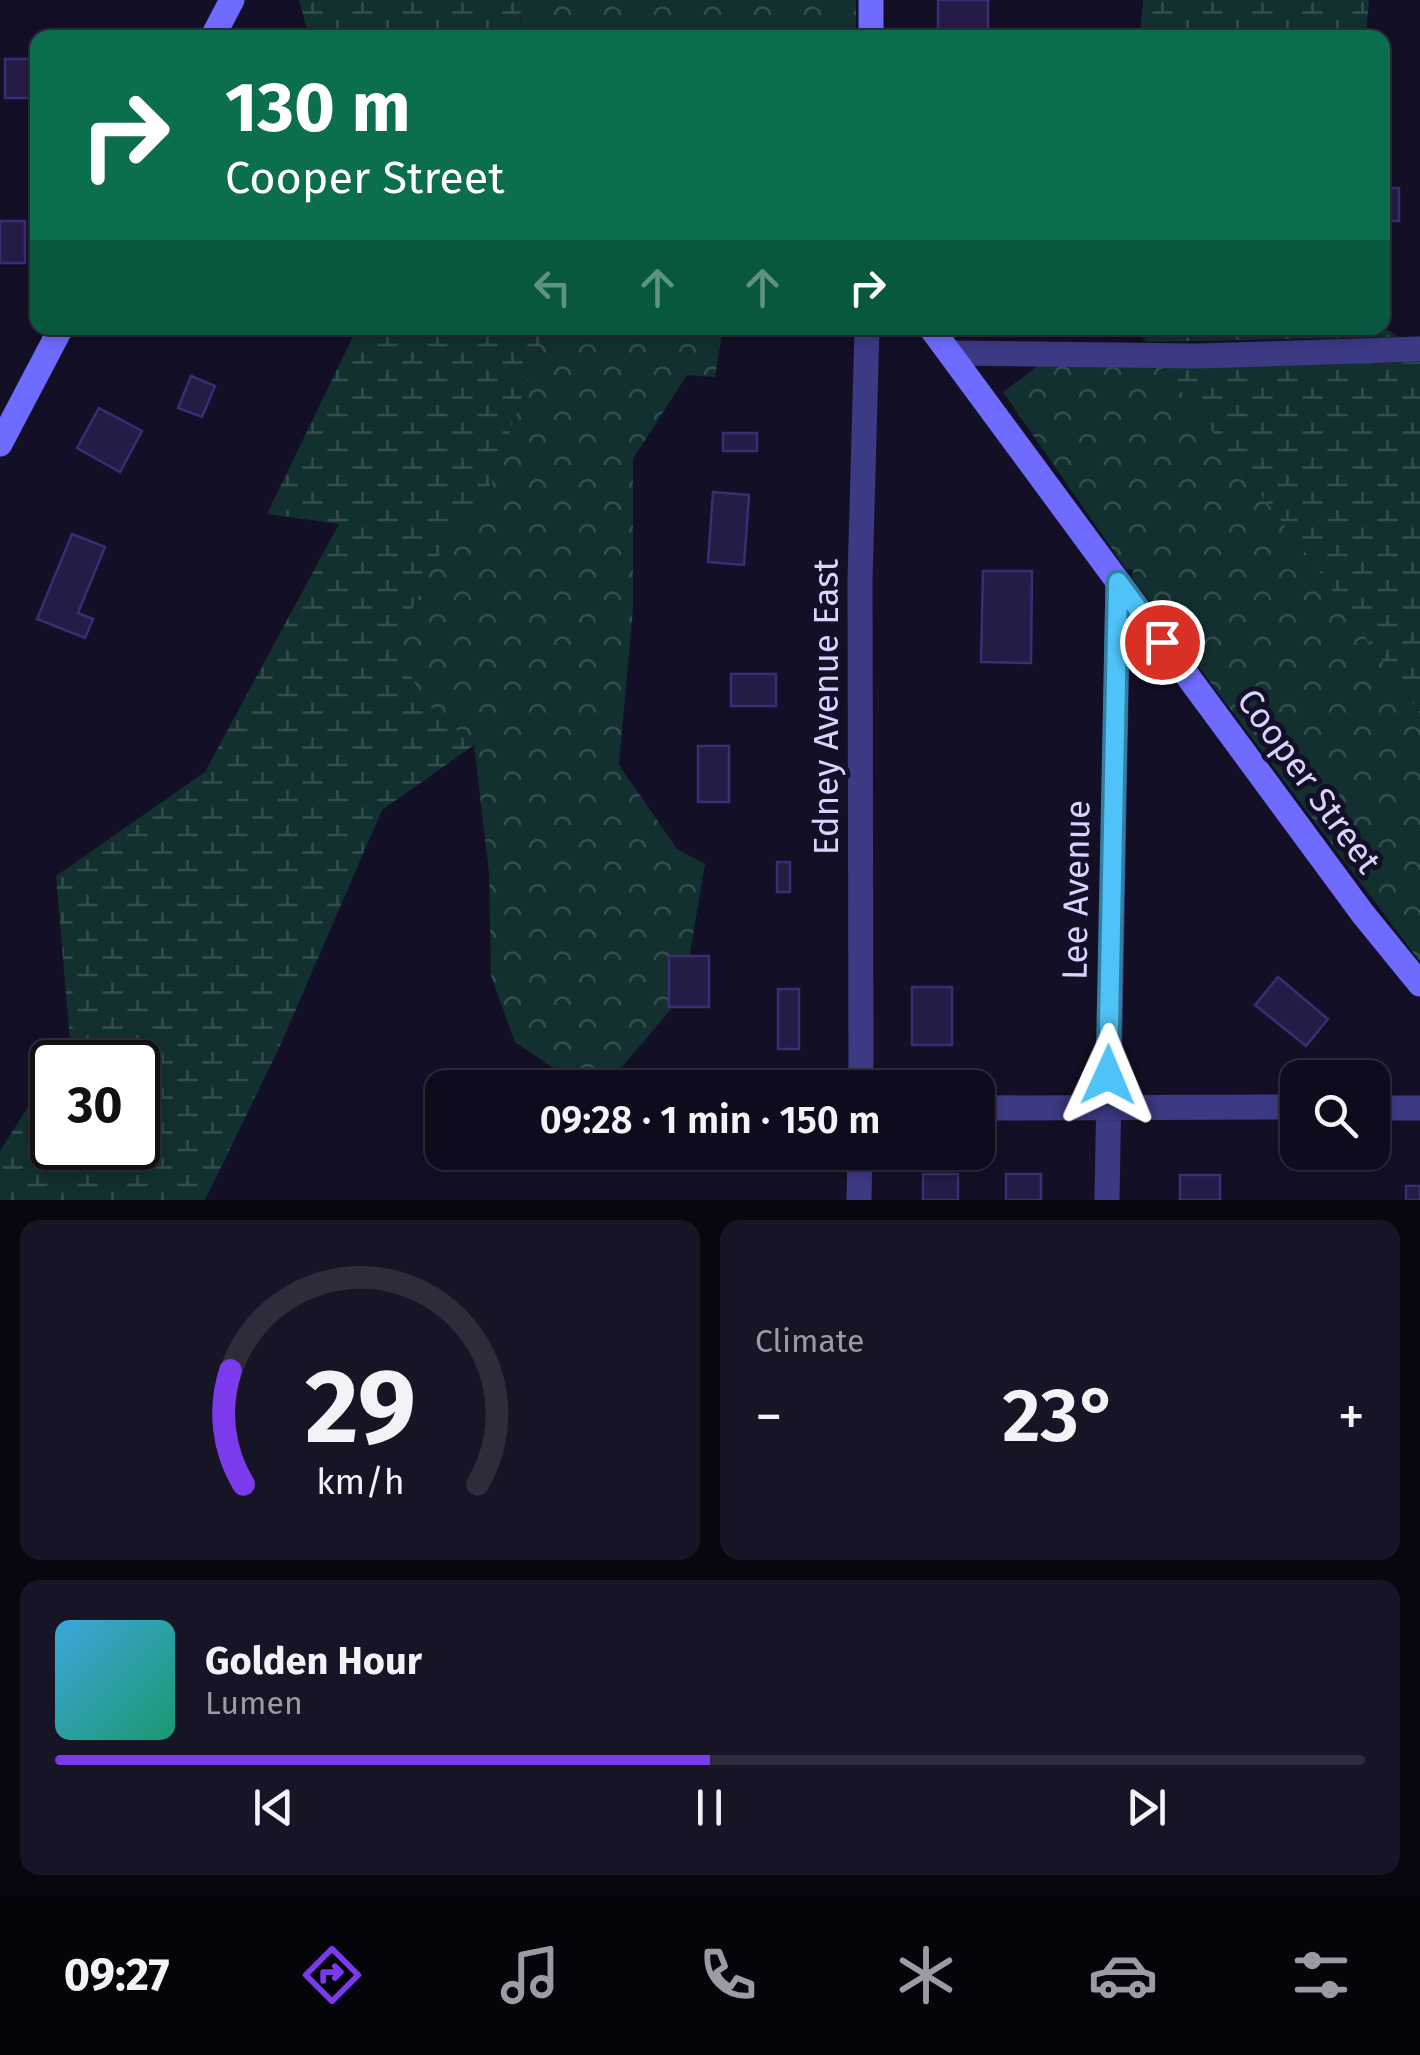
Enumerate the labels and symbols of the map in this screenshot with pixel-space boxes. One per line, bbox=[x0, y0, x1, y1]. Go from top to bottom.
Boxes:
street label: Edney Avenue East bbox=[805, 558, 847, 855]
pin bbox=[1120, 600, 1205, 685]
street label: Cooper Street bbox=[1228, 681, 1390, 882]
street label: Lee Avenue bbox=[1053, 800, 1099, 980]
position arrow bbox=[1056, 1023, 1160, 1127]
speed limit sign: 30 bbox=[30, 1040, 160, 1170]

